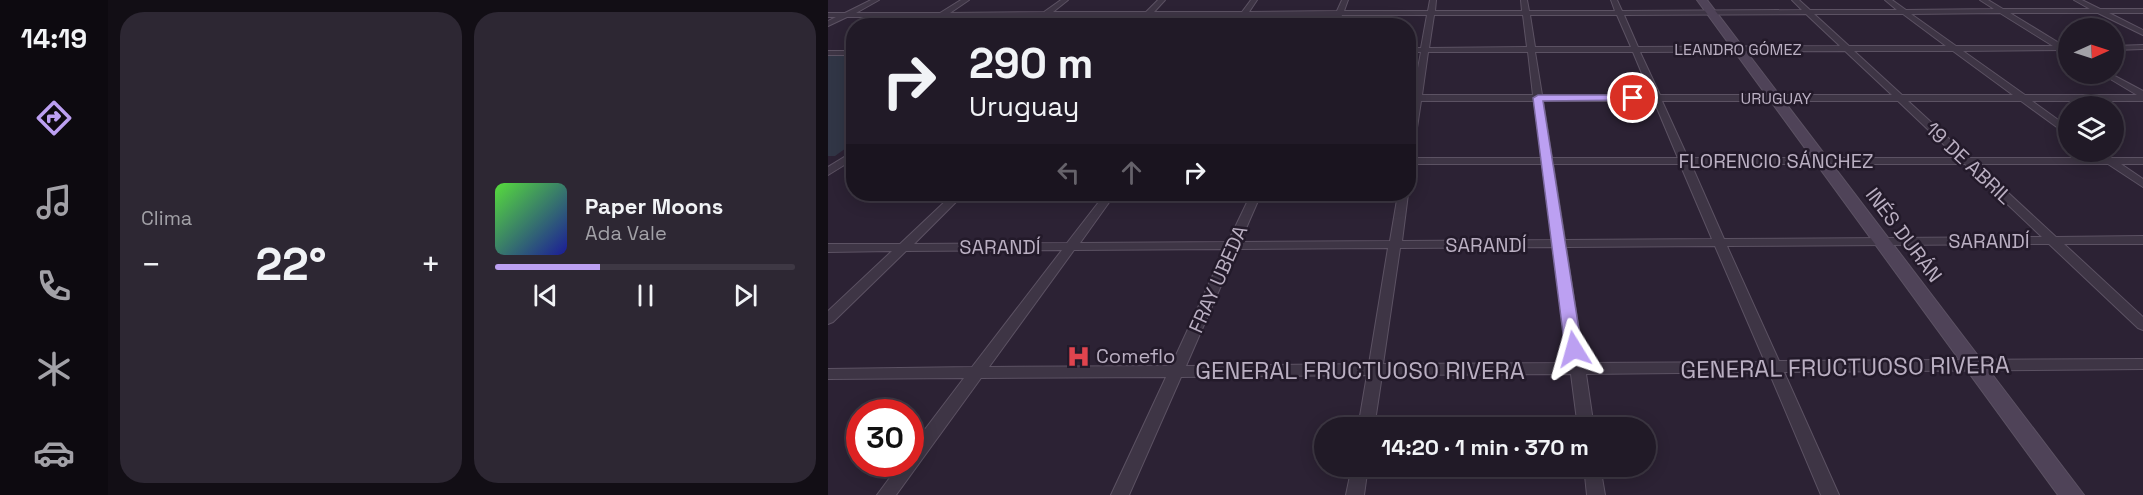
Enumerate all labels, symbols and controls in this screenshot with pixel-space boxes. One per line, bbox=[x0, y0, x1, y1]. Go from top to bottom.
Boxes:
north arrow bbox=[2058, 18, 2124, 84]
map controls bbox=[2058, 18, 2124, 162]
text: 14:19 bbox=[21, 21, 87, 56]
text: 290 m bbox=[969, 37, 1094, 90]
street label: LEANDRO GÓMEZ bbox=[1674, 39, 1802, 60]
icon: right bbox=[870, 42, 948, 120]
pin bbox=[1607, 72, 1658, 123]
icon: arrive bbox=[1616, 81, 1649, 114]
street label: URUGUAY bbox=[1740, 88, 1812, 109]
text: Uruguay bbox=[969, 89, 1079, 124]
button: layers bbox=[2058, 96, 2124, 162]
icon: directions bbox=[33, 97, 75, 139]
street label: 19 DE ABRIL bbox=[1920, 116, 2018, 210]
street label: FLORENCIO SÁNCHEZ bbox=[1679, 148, 1873, 174]
icon: left bbox=[1052, 156, 1085, 189]
icon: ahead bbox=[1115, 156, 1148, 189]
icon: right bbox=[1178, 156, 1211, 189]
icon: music bbox=[33, 181, 75, 223]
street label: INÉS DURÁN bbox=[1860, 182, 1948, 288]
text: Paper Moons bbox=[585, 192, 723, 220]
text: Clima bbox=[141, 205, 192, 231]
text: Ada Vale bbox=[585, 220, 667, 246]
street label: FRAY UBEDA bbox=[1183, 221, 1253, 337]
street label: SARANDÍ bbox=[1948, 228, 2030, 254]
street label: SARANDÍ bbox=[1445, 232, 1527, 258]
street label: SARANDÍ bbox=[959, 234, 1041, 260]
text: 22° bbox=[255, 236, 327, 293]
text: − bbox=[141, 244, 161, 286]
text: + bbox=[421, 244, 441, 286]
icon: phone bbox=[33, 265, 75, 307]
icon: previous bbox=[529, 279, 562, 312]
icon: pause bbox=[629, 279, 662, 312]
icon: next bbox=[729, 279, 762, 312]
position arrow bbox=[1542, 317, 1606, 381]
hospital icon: Comeflo bbox=[1065, 343, 1091, 369]
place label: Comeflo bbox=[1096, 343, 1175, 369]
icon: climate bbox=[33, 348, 75, 390]
street label: GENERAL FRUCTUOSO RIVERA bbox=[1680, 349, 2010, 385]
street label: GENERAL FRUCTUOSO RIVERA bbox=[1195, 355, 1525, 386]
speed limit sign: 30 bbox=[846, 399, 924, 477]
icon: car bbox=[33, 432, 75, 474]
text: 14:20 · 1 min · 370 m bbox=[1381, 433, 1589, 461]

